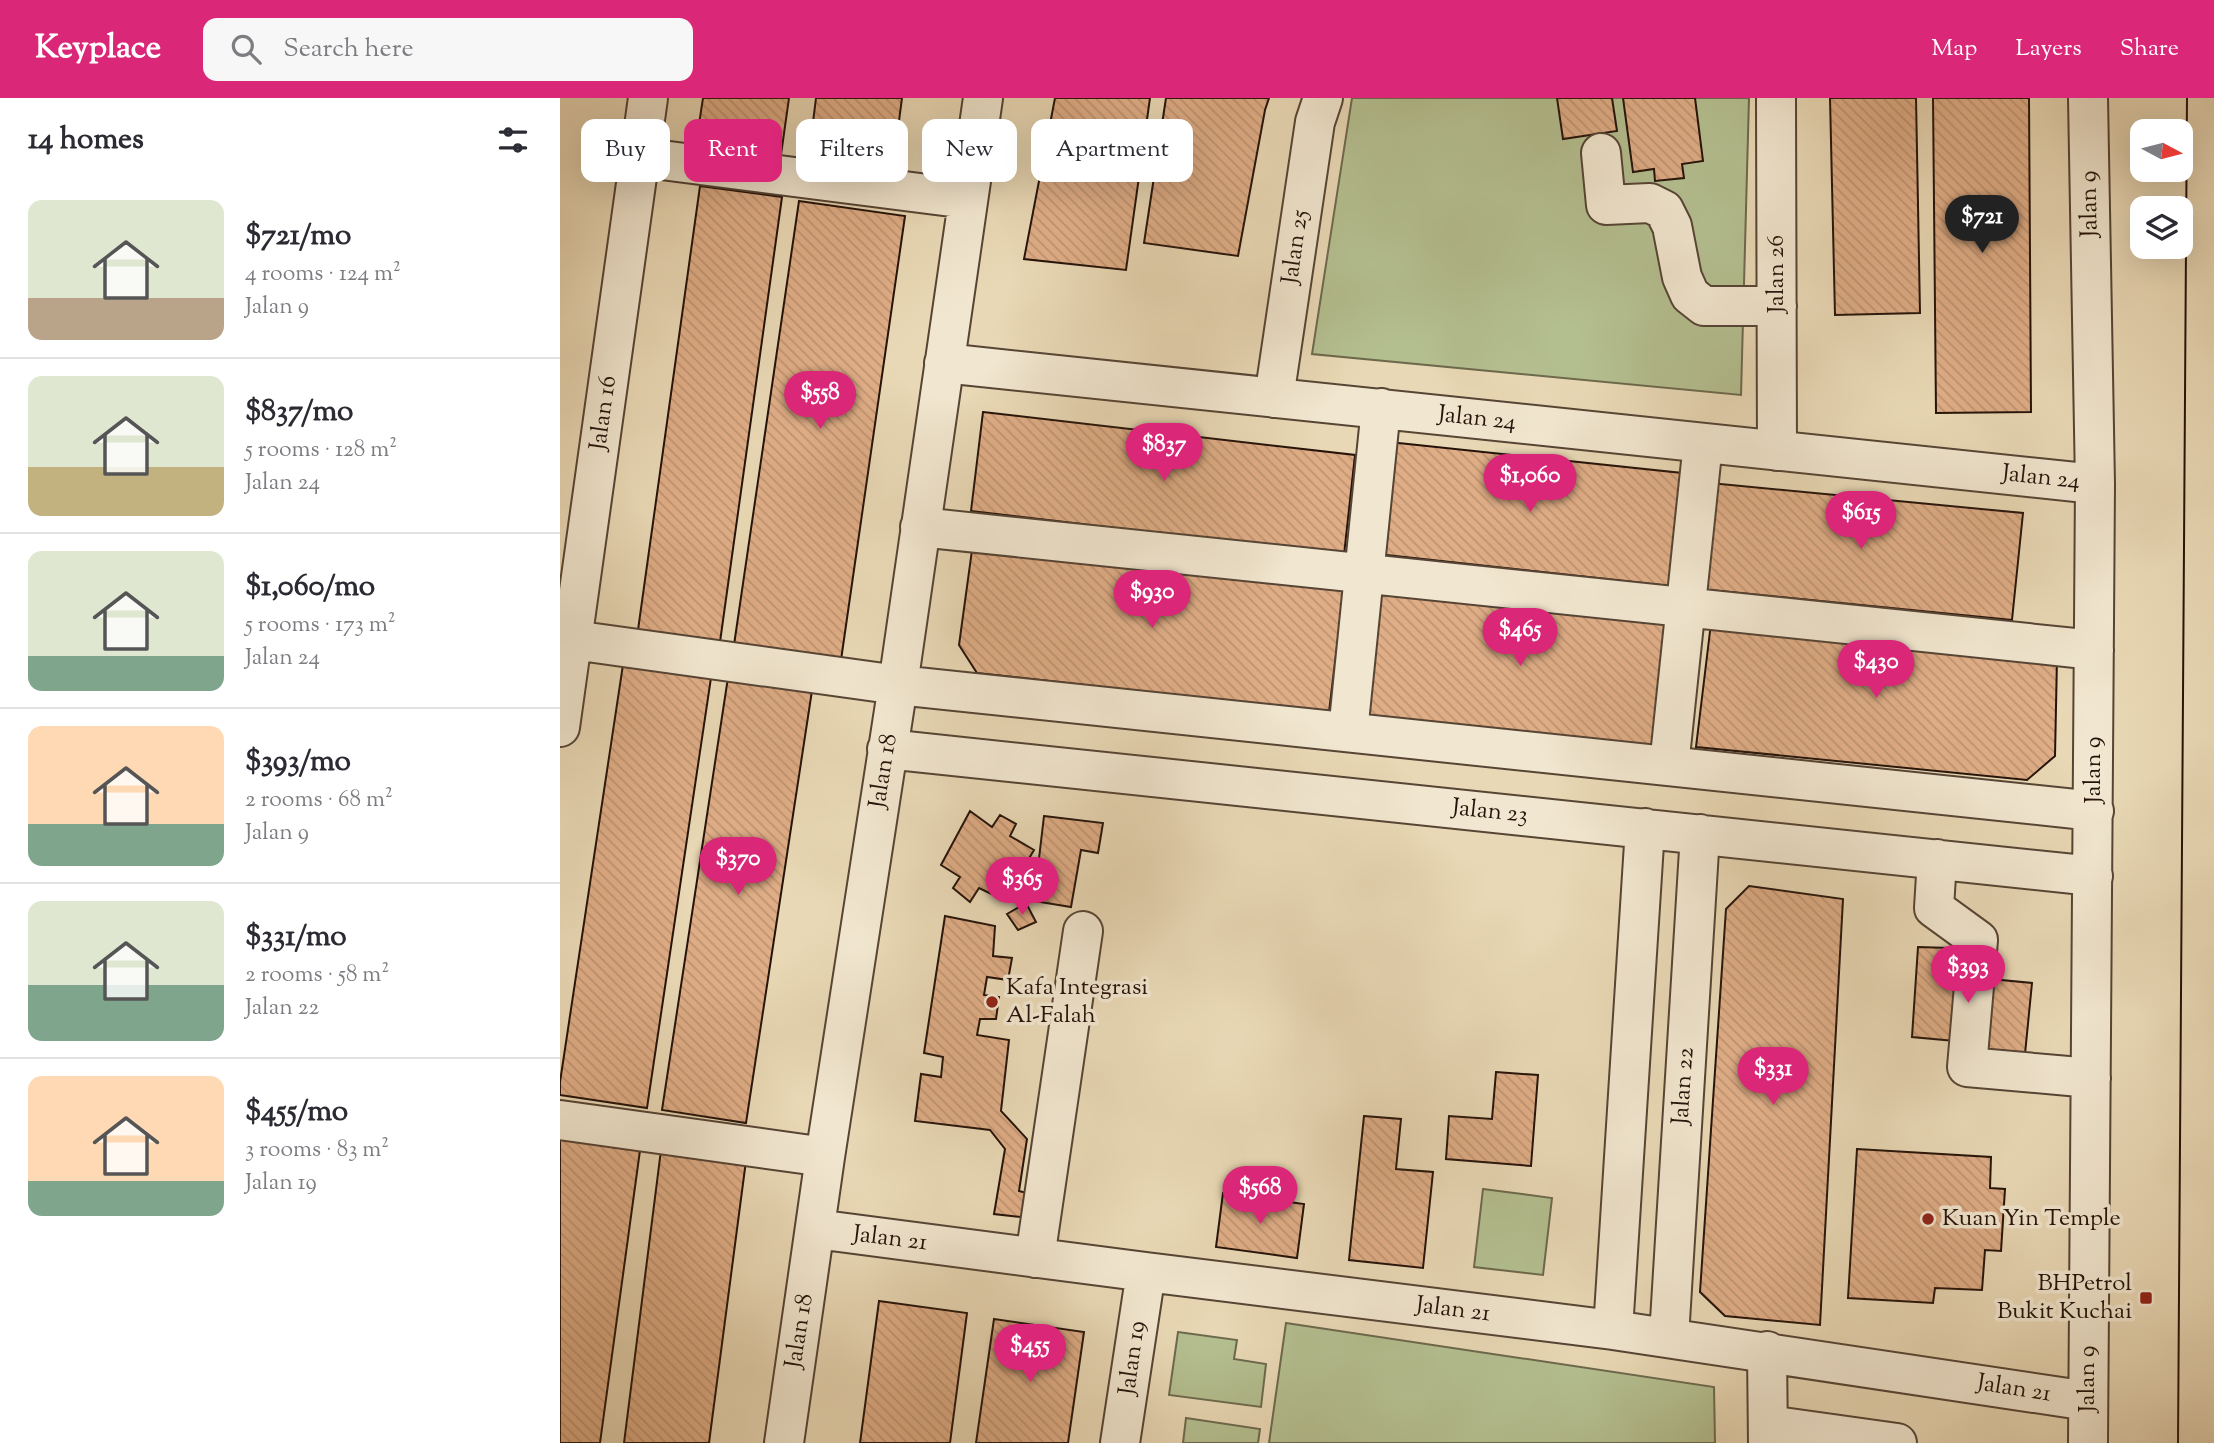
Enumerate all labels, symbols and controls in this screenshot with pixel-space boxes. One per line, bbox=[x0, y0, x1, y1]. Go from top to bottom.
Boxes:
search box bbox=[203, 18, 693, 81]
text: Keyplace bbox=[35, 25, 161, 73]
icon: search bbox=[227, 30, 265, 68]
text: Search here bbox=[283, 31, 414, 68]
text: Map bbox=[1931, 32, 1977, 66]
text: Layers bbox=[2015, 32, 2082, 66]
text: Share bbox=[2120, 32, 2179, 66]
text: 14 homes bbox=[28, 119, 144, 162]
chip: Buy bbox=[581, 119, 670, 182]
chip: Rent bbox=[684, 119, 782, 182]
chip: Filters bbox=[796, 119, 908, 182]
chip: New bbox=[922, 119, 1017, 182]
chip: Apartment bbox=[1031, 119, 1193, 182]
north arrow bbox=[2130, 119, 2193, 182]
map controls bbox=[2130, 119, 2193, 259]
icon: filters bbox=[494, 121, 532, 159]
street label: Jalan 9 bbox=[2072, 170, 2108, 240]
pin: $721 bbox=[1941, 195, 2023, 255]
button: layers bbox=[2130, 196, 2193, 259]
text: $721 bbox=[1961, 201, 2003, 234]
street label: Jalan 25 bbox=[1274, 208, 1318, 288]
text: $721/mo bbox=[245, 215, 351, 258]
icon: home bbox=[84, 228, 168, 312]
street label: Jalan 26 bbox=[1760, 235, 1794, 315]
text: 4 rooms · 124 m² bbox=[245, 258, 401, 291]
text: Jalan 9 bbox=[245, 291, 309, 324]
pin: $558 bbox=[779, 372, 861, 431]
street label: Jalan 16 bbox=[582, 373, 626, 455]
text: $558 bbox=[800, 377, 840, 410]
text: $837/mo bbox=[245, 391, 353, 434]
street label: Jalan 24 bbox=[1434, 398, 1518, 440]
icon: home bbox=[84, 404, 168, 488]
pin: $837 bbox=[1123, 424, 1205, 483]
text: $837 bbox=[1142, 429, 1186, 462]
text: 5 rooms · 128 m² bbox=[245, 434, 397, 467]
pin: $1,060 bbox=[1473, 454, 1587, 514]
street label: Jalan 24 bbox=[1998, 457, 2082, 499]
text: $1,060 bbox=[1500, 460, 1560, 493]
text: Jalan 24 bbox=[245, 467, 320, 500]
pin: $615 bbox=[1820, 491, 1902, 551]
text: $615 bbox=[1841, 497, 1881, 530]
text: $1,060/mo bbox=[245, 566, 375, 609]
pin: $930 bbox=[1111, 570, 1193, 630]
text: $930 bbox=[1130, 576, 1174, 609]
icon: home bbox=[84, 579, 168, 663]
pin: $465 bbox=[1479, 608, 1561, 668]
text: 5 rooms · 173 m² bbox=[245, 609, 396, 642]
text: $465 bbox=[1499, 614, 1541, 647]
pin: $430 bbox=[1835, 640, 1917, 700]
text: Jalan 24 bbox=[245, 642, 320, 675]
text: $430 bbox=[1853, 646, 1899, 679]
street label: Jalan 18 bbox=[861, 731, 907, 813]
street label: Jalan 9 bbox=[2077, 737, 2111, 805]
text: $393/mo bbox=[245, 741, 351, 784]
icon: home bbox=[84, 754, 168, 838]
text: 2 rooms · 68 m² bbox=[245, 784, 393, 817]
street label: Jalan 23 bbox=[1448, 791, 1530, 833]
text: Jalan 9 bbox=[245, 817, 309, 850]
pin: $370 bbox=[697, 838, 779, 897]
text: $370 bbox=[716, 843, 760, 876]
pin: $365 bbox=[981, 858, 1063, 917]
text: $365 bbox=[1002, 863, 1042, 896]
text: $331/mo bbox=[245, 916, 347, 959]
icon: home bbox=[84, 929, 168, 1013]
pin: $393 bbox=[1927, 946, 2009, 1005]
text: $393 bbox=[1947, 951, 1989, 984]
text: 2 rooms · 58 m² bbox=[245, 959, 389, 992]
place label: Kafa Integrasi Al-Falah bbox=[1006, 971, 1148, 1033]
text: Jalan 22 bbox=[245, 992, 319, 1025]
marker: Kafa Integrasi Al-Falah bbox=[984, 994, 1000, 1010]
street label: Jalan 22 bbox=[1664, 1046, 1704, 1128]
pin: $331 bbox=[1732, 1048, 1814, 1107]
text: $331 bbox=[1754, 1053, 1792, 1086]
text: $455/mo bbox=[245, 1091, 348, 1134]
icon: home bbox=[84, 1104, 168, 1188]
text: 3 rooms · 83 m² bbox=[245, 1134, 389, 1167]
pin: $568 bbox=[1219, 1166, 1301, 1226]
text: Jalan 19 bbox=[245, 1167, 317, 1200]
text: $568 bbox=[1238, 1172, 1282, 1205]
place label: Kuan Yin Temple bbox=[1942, 1202, 2121, 1236]
marker: Kuan Yin Temple bbox=[1920, 1211, 1936, 1227]
street label: Jalan 21 bbox=[849, 1217, 929, 1260]
place label: BHPetrol Bukit Kuchai bbox=[1997, 1267, 2132, 1329]
street label: Jalan 21 bbox=[1412, 1288, 1492, 1331]
marker: BHPetrol Bukit Kuchai bbox=[2138, 1290, 2154, 1306]
street label: Jalan 18 bbox=[777, 1291, 823, 1373]
street label: Jalan 19 bbox=[1111, 1319, 1155, 1399]
pin: $455 bbox=[989, 1324, 1071, 1384]
text: $455 bbox=[1010, 1330, 1050, 1363]
street label: Jalan 9 bbox=[2071, 1346, 2105, 1414]
street label: Jalan 21 bbox=[1973, 1366, 2053, 1412]

